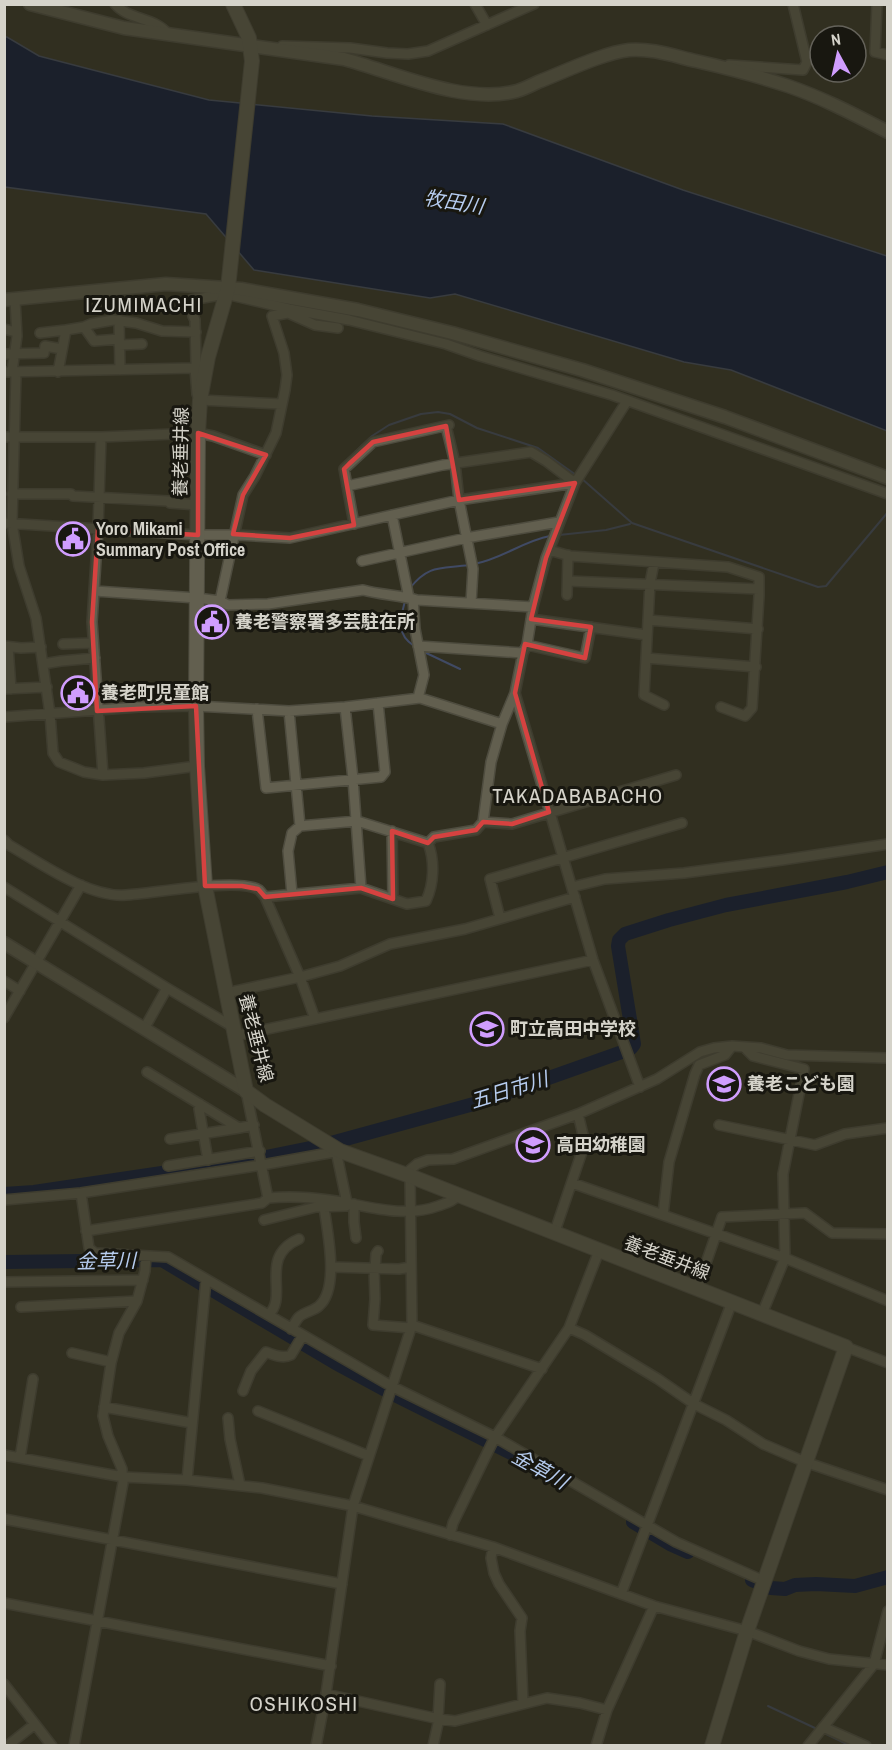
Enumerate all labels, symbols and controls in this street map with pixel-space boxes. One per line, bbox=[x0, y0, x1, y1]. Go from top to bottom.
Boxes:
north arrow bbox=[808, 24, 868, 84]
text: N bbox=[830, 28, 842, 51]
water label: 牧田川 bbox=[422, 183, 488, 220]
district label: IZUMIMACHI bbox=[85, 290, 203, 319]
street label: 養老垂井線 bbox=[167, 407, 194, 497]
place label: Yoro Mikami Summary Post Office bbox=[96, 516, 245, 562]
public building icon: Yoro Mikami Summary Post Office bbox=[55, 521, 91, 557]
public building icon: 養老警察署多芸駐在所 bbox=[194, 604, 230, 640]
place label: 養老警察署多芸駐在所 bbox=[235, 609, 415, 634]
public building icon: 養老町児童館 bbox=[60, 675, 96, 711]
place label: 養老町児童館 bbox=[101, 680, 209, 705]
district label: TAKADABABACHO bbox=[492, 781, 664, 810]
street label: 養老垂井線 bbox=[233, 991, 280, 1085]
school or university icon: 町立高田中学校 bbox=[469, 1011, 505, 1047]
place label: 町立高田中学校 bbox=[510, 1016, 636, 1041]
water label: 五日市川 bbox=[467, 1064, 553, 1114]
school or university icon: 養老こども園 bbox=[706, 1066, 742, 1102]
place label: 養老こども園 bbox=[747, 1071, 855, 1096]
school or university icon: 高田幼稚園 bbox=[515, 1127, 551, 1163]
place label: 高田幼稚園 bbox=[556, 1132, 646, 1157]
street label: 養老垂井線 bbox=[621, 1230, 714, 1285]
water label: 金草川 bbox=[76, 1246, 138, 1275]
water label: 金草川 bbox=[507, 1442, 575, 1496]
district label: OSHIKOSHI bbox=[249, 1689, 359, 1718]

